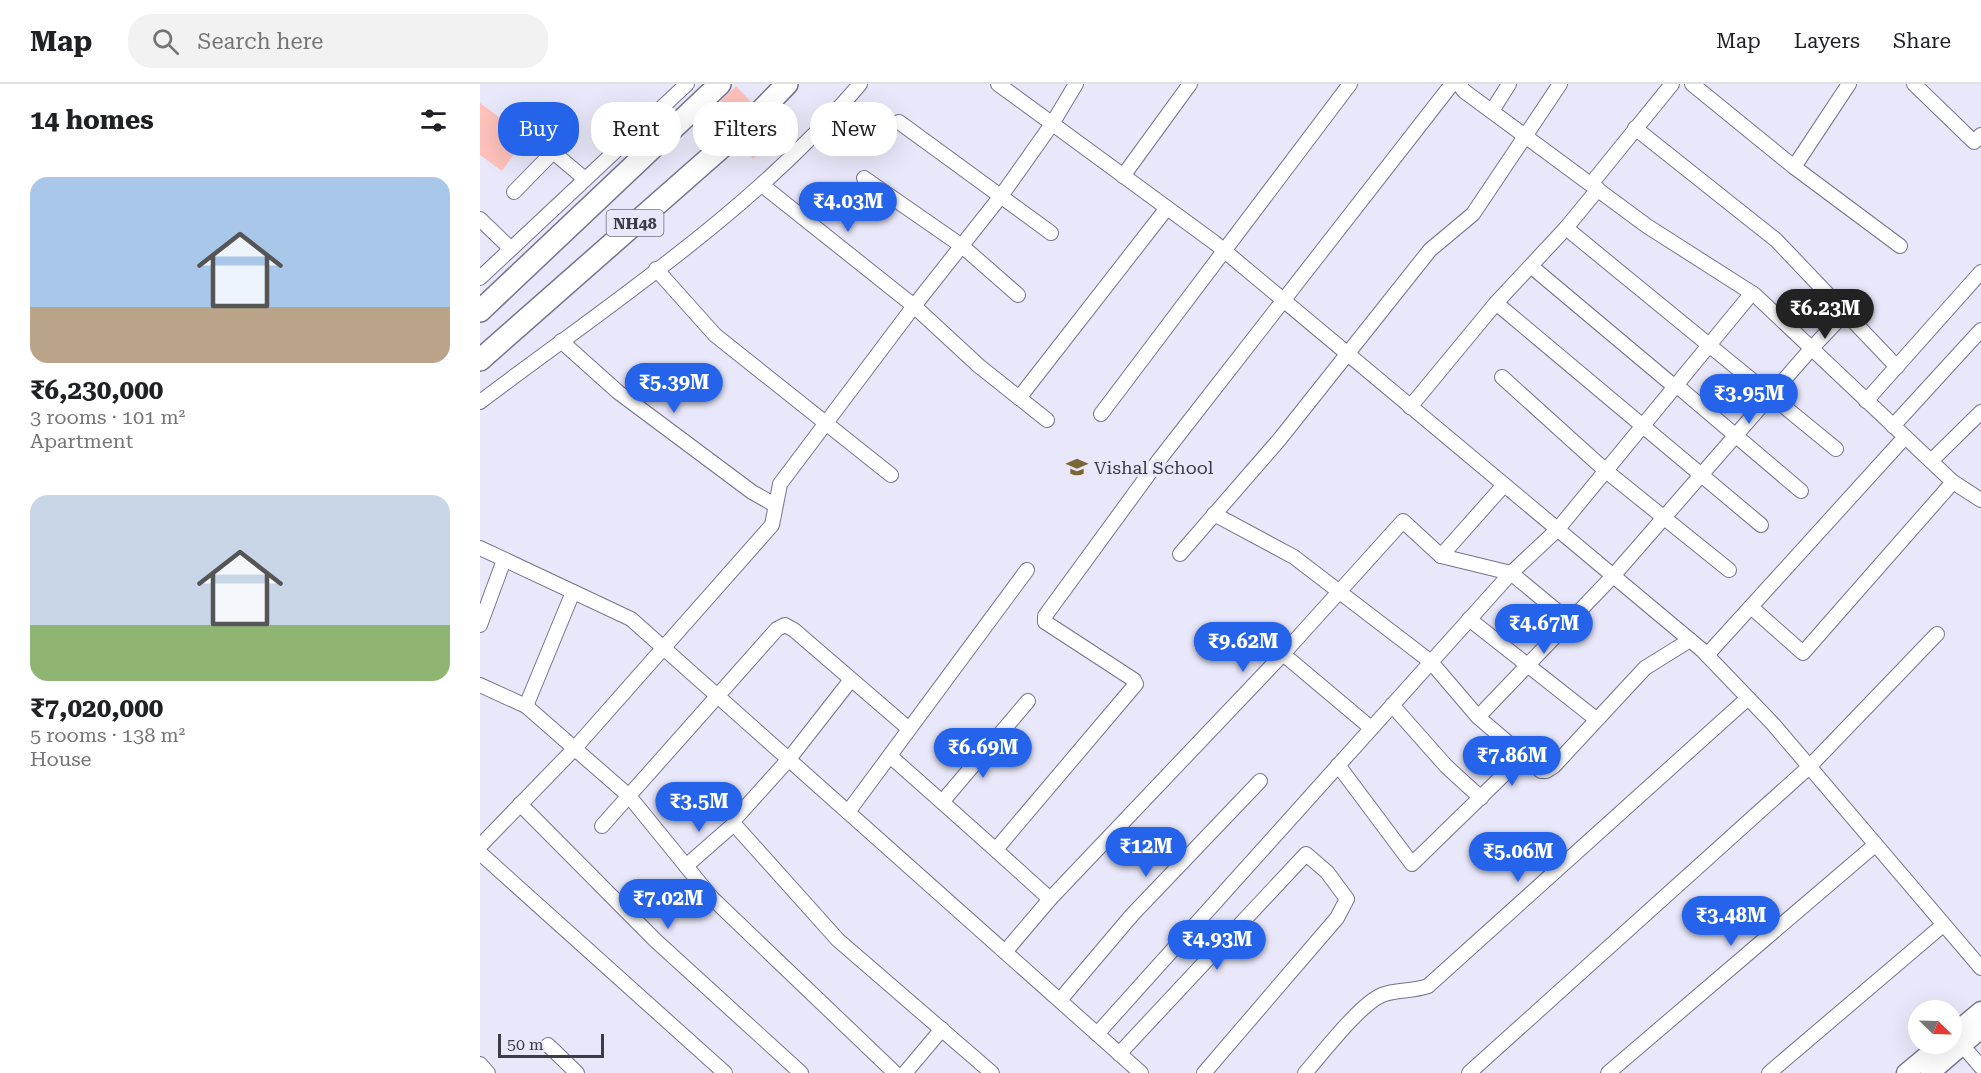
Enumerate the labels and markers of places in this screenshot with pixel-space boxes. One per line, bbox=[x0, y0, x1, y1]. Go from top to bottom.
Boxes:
pin: ₹4.03M bbox=[799, 182, 897, 233]
pin: ₹6.23M bbox=[1776, 289, 1874, 340]
pin: ₹5.39M bbox=[625, 363, 723, 414]
pin: ₹3.95M bbox=[1700, 374, 1798, 425]
school or university icon: Vishal School bbox=[1065, 455, 1089, 479]
place label: Vishal School bbox=[1094, 457, 1214, 478]
pin: ₹4.67M bbox=[1495, 604, 1593, 655]
pin: ₹9.62M bbox=[1194, 622, 1292, 673]
pin: ₹6.69M bbox=[934, 728, 1032, 779]
pin: ₹7.86M bbox=[1463, 736, 1561, 787]
pin: ₹3.5M bbox=[657, 782, 741, 833]
pin: ₹12M bbox=[1110, 827, 1182, 878]
pin: ₹5.06M bbox=[1469, 832, 1567, 883]
pin: ₹7.02M bbox=[619, 879, 717, 930]
pin: ₹3.48M bbox=[1682, 896, 1780, 947]
pin: ₹4.93M bbox=[1168, 920, 1266, 971]

